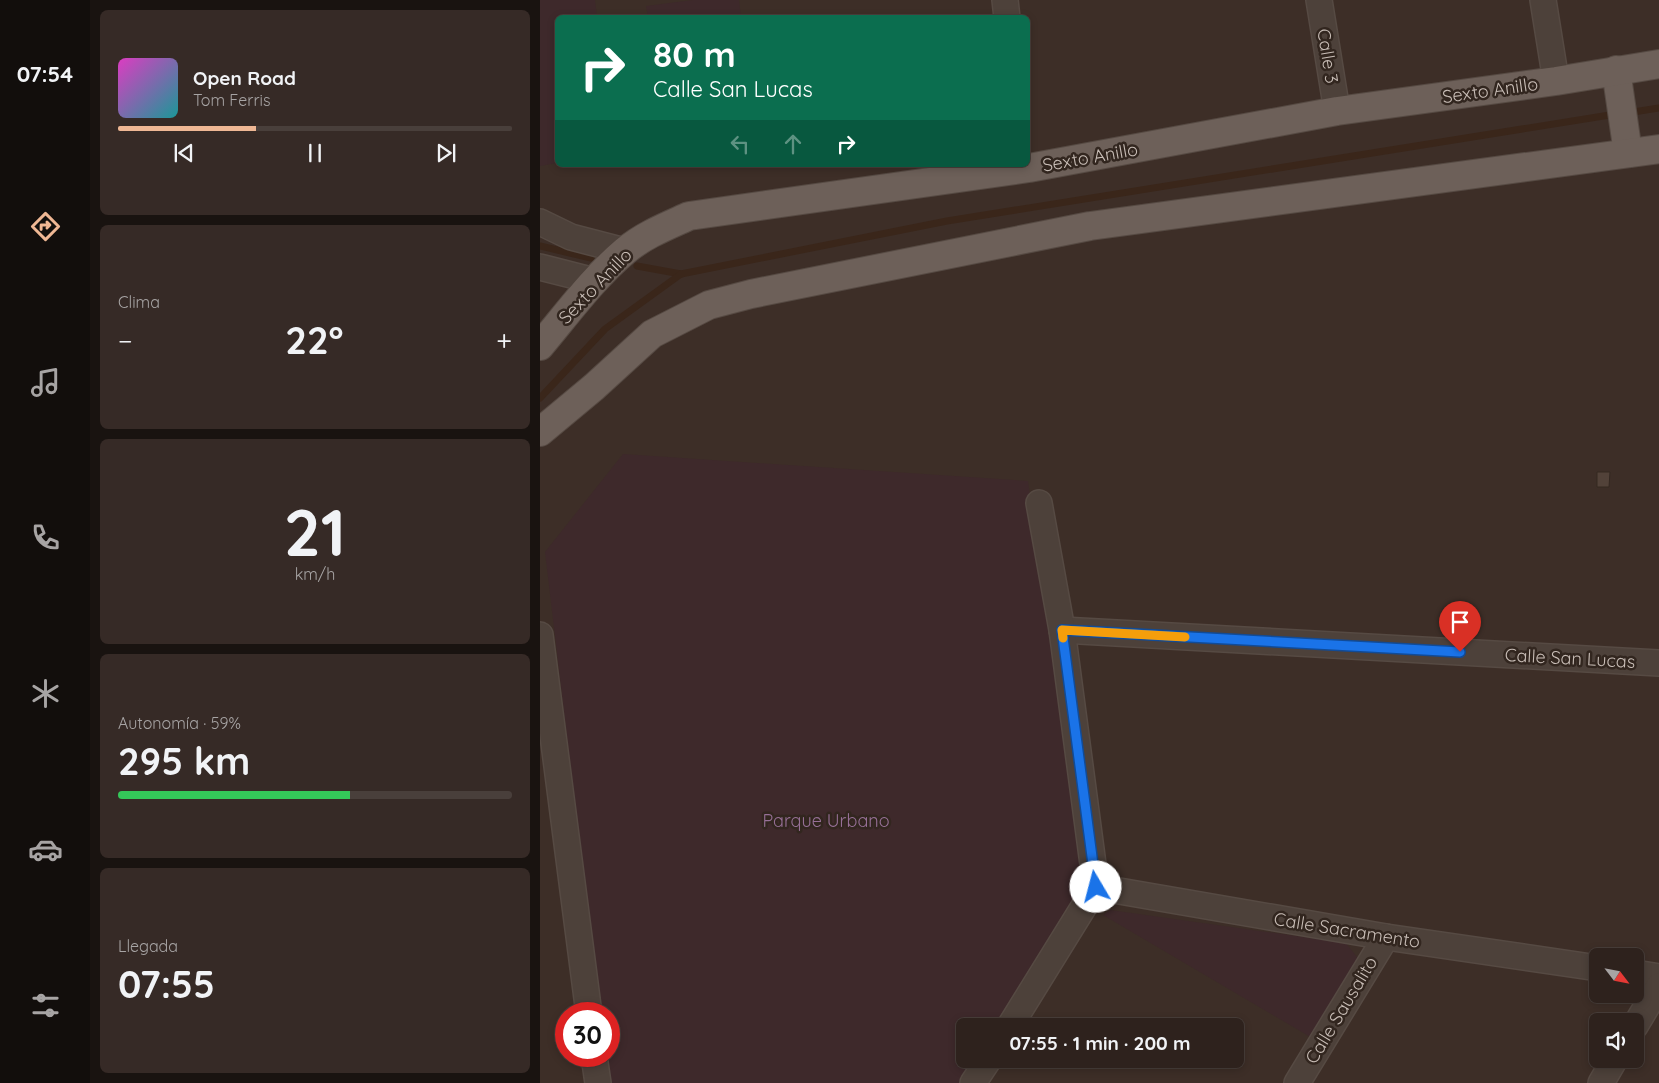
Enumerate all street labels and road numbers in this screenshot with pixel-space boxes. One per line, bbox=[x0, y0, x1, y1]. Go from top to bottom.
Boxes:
street label: Calle 3 bbox=[1312, 27, 1344, 85]
street label: Sexto Anillo bbox=[1441, 72, 1539, 108]
street label: Sexto Anillo bbox=[1041, 137, 1139, 177]
street label: Sexto Anillo bbox=[553, 243, 637, 329]
street label: Calle San Lucas bbox=[1504, 643, 1636, 673]
street label: Calle Sacramento bbox=[1272, 907, 1422, 953]
street label: Calle Sausalito bbox=[1300, 952, 1382, 1068]

